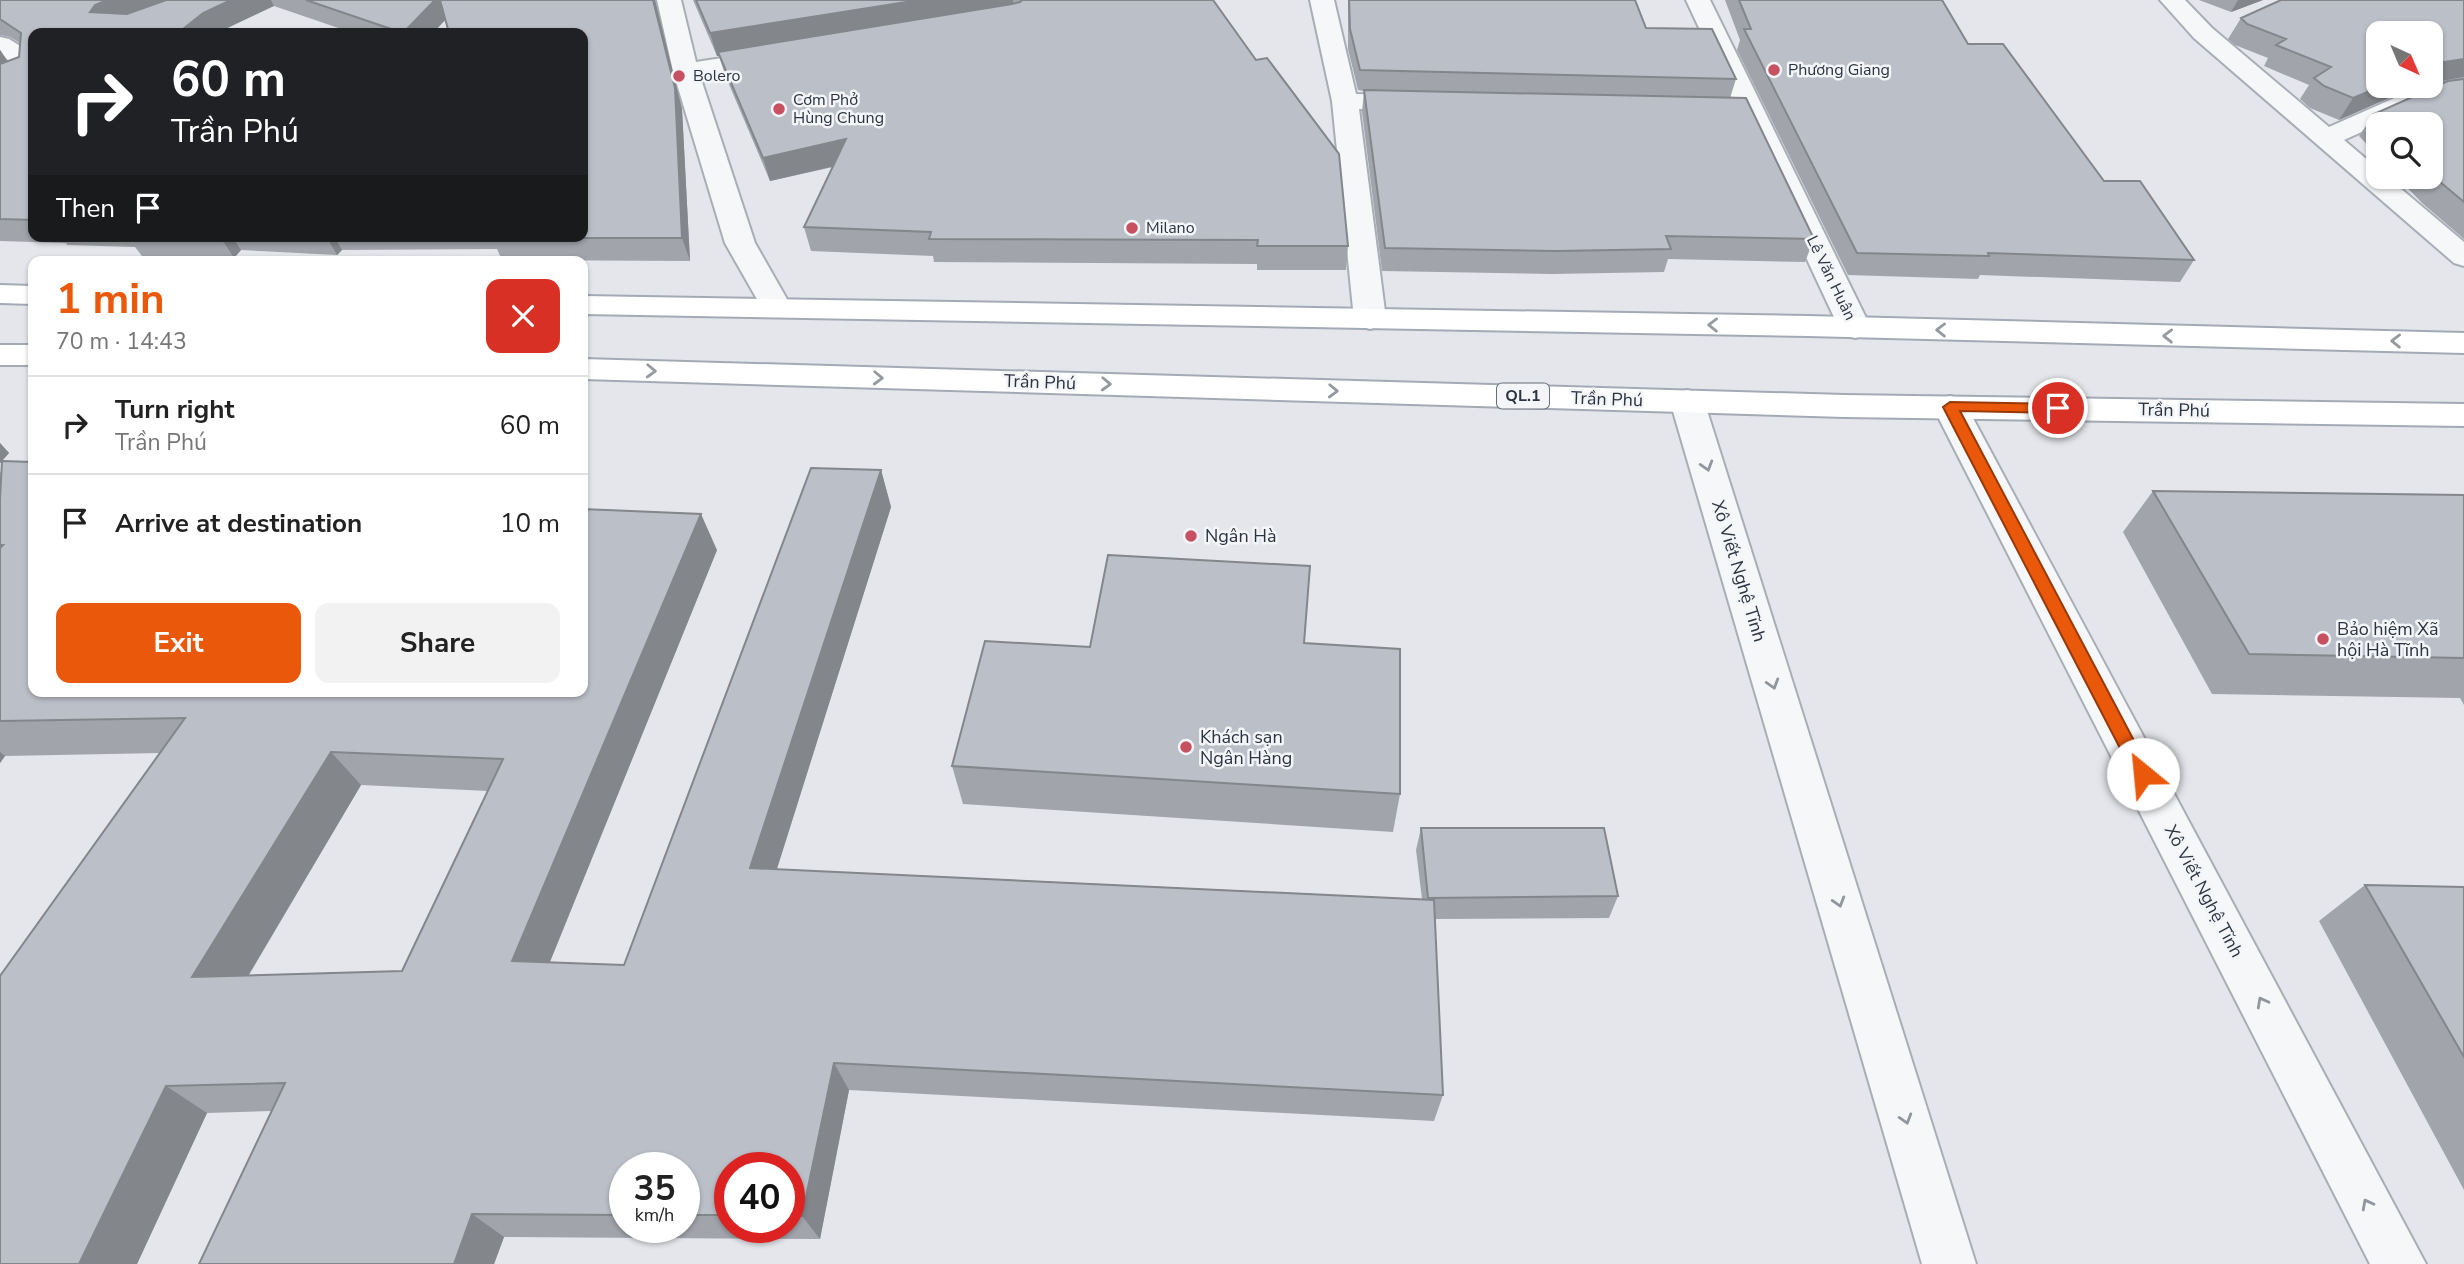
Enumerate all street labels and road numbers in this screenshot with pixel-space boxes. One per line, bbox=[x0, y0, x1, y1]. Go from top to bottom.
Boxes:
street label: Lê Văn Huân bbox=[1801, 232, 1861, 324]
street label: Trần Phú bbox=[1004, 369, 1076, 395]
road number: QL.1 bbox=[1497, 384, 1549, 408]
street label: Trần Phú bbox=[1571, 386, 1643, 412]
street label: Trần Phú bbox=[2138, 397, 2210, 423]
street label: Xô Viết Nghệ Tĩnh bbox=[1706, 497, 1772, 645]
street label: Xô Viết Nghệ Tĩnh bbox=[2159, 820, 2249, 962]

